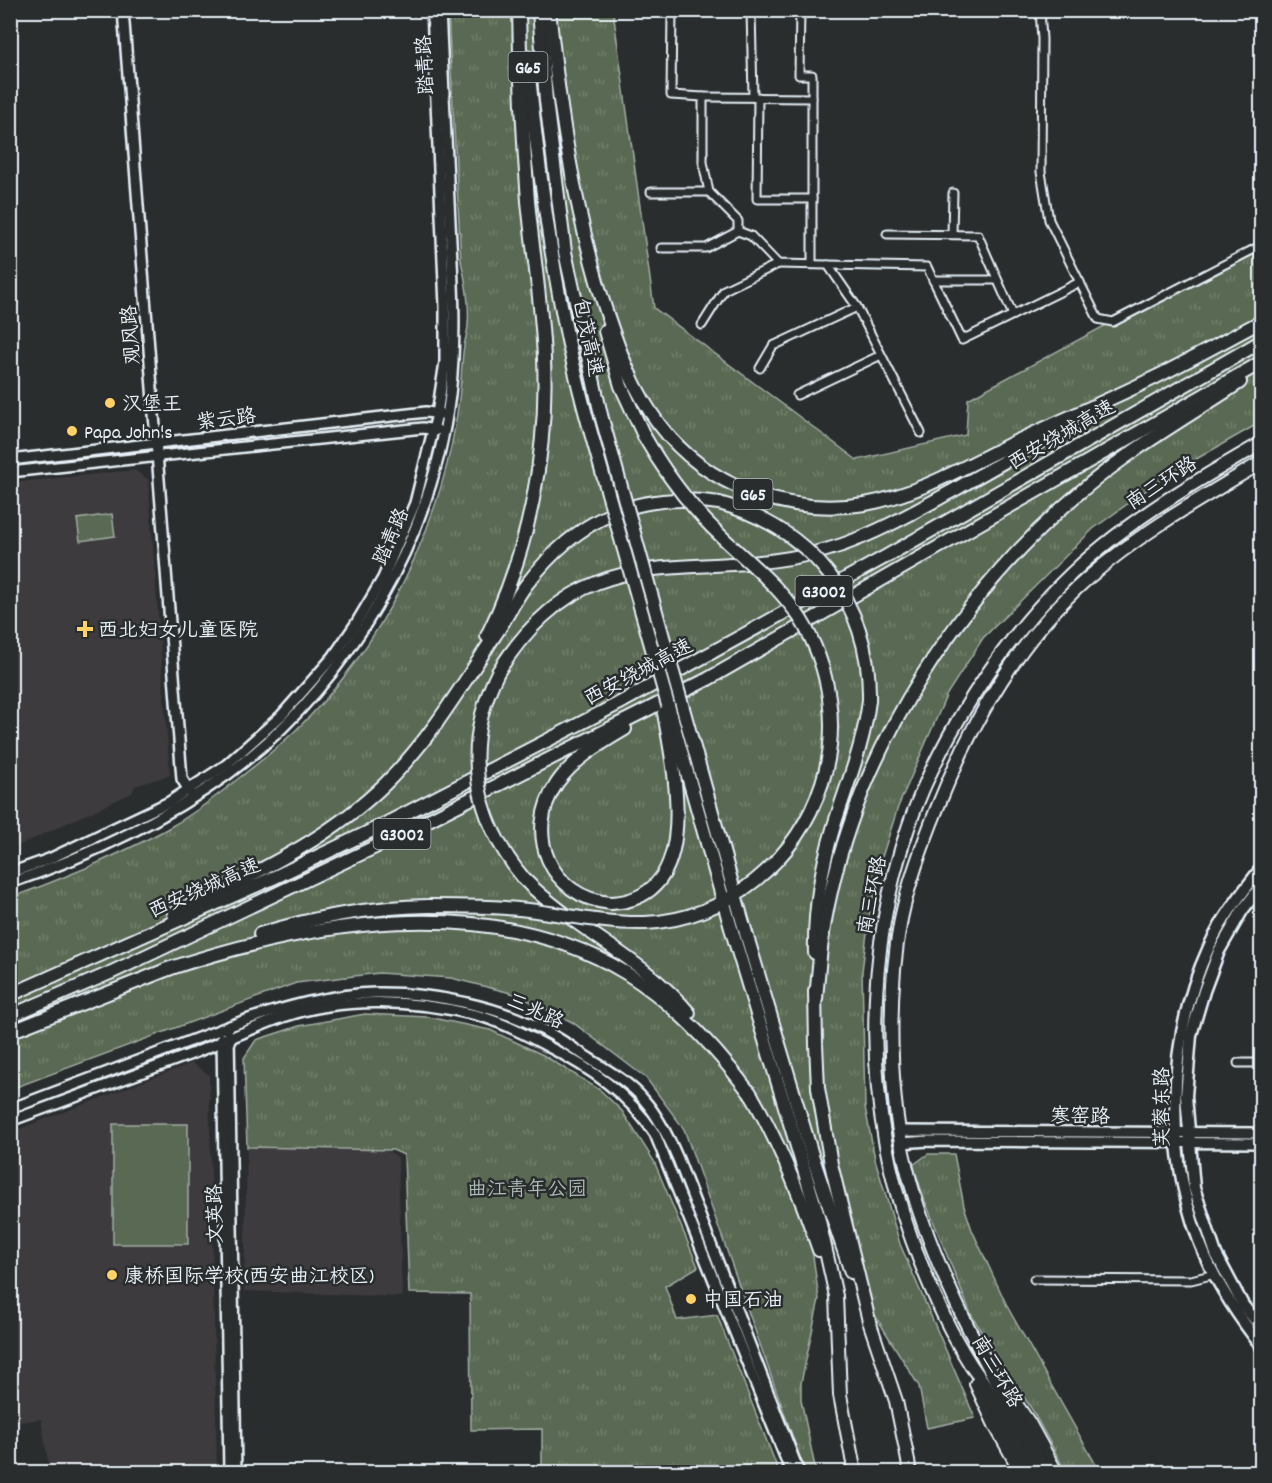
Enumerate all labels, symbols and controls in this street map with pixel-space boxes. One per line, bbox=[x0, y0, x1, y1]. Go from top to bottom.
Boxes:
street label: 踏青路 bbox=[411, 33, 443, 96]
road number: G65 bbox=[508, 52, 548, 82]
street label: 包茂高速 bbox=[564, 296, 608, 380]
street label: 观风路 bbox=[117, 303, 149, 366]
place label: 汉堡王 bbox=[122, 392, 182, 420]
street label: 西安绕城高速 bbox=[1004, 394, 1121, 479]
marker: 汉堡王 bbox=[103, 396, 117, 410]
street label: 紫云路 bbox=[195, 403, 259, 439]
place label: Papa John's bbox=[84, 420, 173, 448]
marker: Papa John's bbox=[65, 424, 79, 438]
street label: 南三环路 bbox=[1121, 450, 1205, 518]
road number: G65 bbox=[734, 479, 772, 509]
street label: 踏青路 bbox=[368, 503, 418, 570]
road number: G3002 bbox=[796, 576, 852, 606]
place label: 西北妇女儿童医院 bbox=[98, 618, 258, 646]
marker: 西北妇女儿童医院 bbox=[76, 620, 94, 638]
street label: 西安绕城高速 bbox=[580, 633, 699, 714]
road number: G3002 bbox=[374, 819, 430, 849]
street label: 西安绕城高速 bbox=[145, 853, 266, 927]
street label: 南三环路 bbox=[853, 853, 896, 938]
street label: 三兆路 bbox=[502, 988, 569, 1038]
street label: 芙蓉东路 bbox=[1150, 1066, 1178, 1147]
street label: 寒窑路 bbox=[1050, 1103, 1111, 1133]
park label: 曲江青年公园 bbox=[467, 1177, 587, 1205]
street label: 文英路 bbox=[202, 1183, 232, 1244]
place label: 康桥国际学校(西安曲江校区) bbox=[124, 1264, 374, 1292]
marker: 康桥国际学校(西安曲江校区) bbox=[105, 1268, 119, 1282]
place label: 中国石油 bbox=[703, 1288, 783, 1316]
marker: 中国石油 bbox=[684, 1292, 698, 1306]
street label: 南三环路 bbox=[963, 1331, 1028, 1415]

